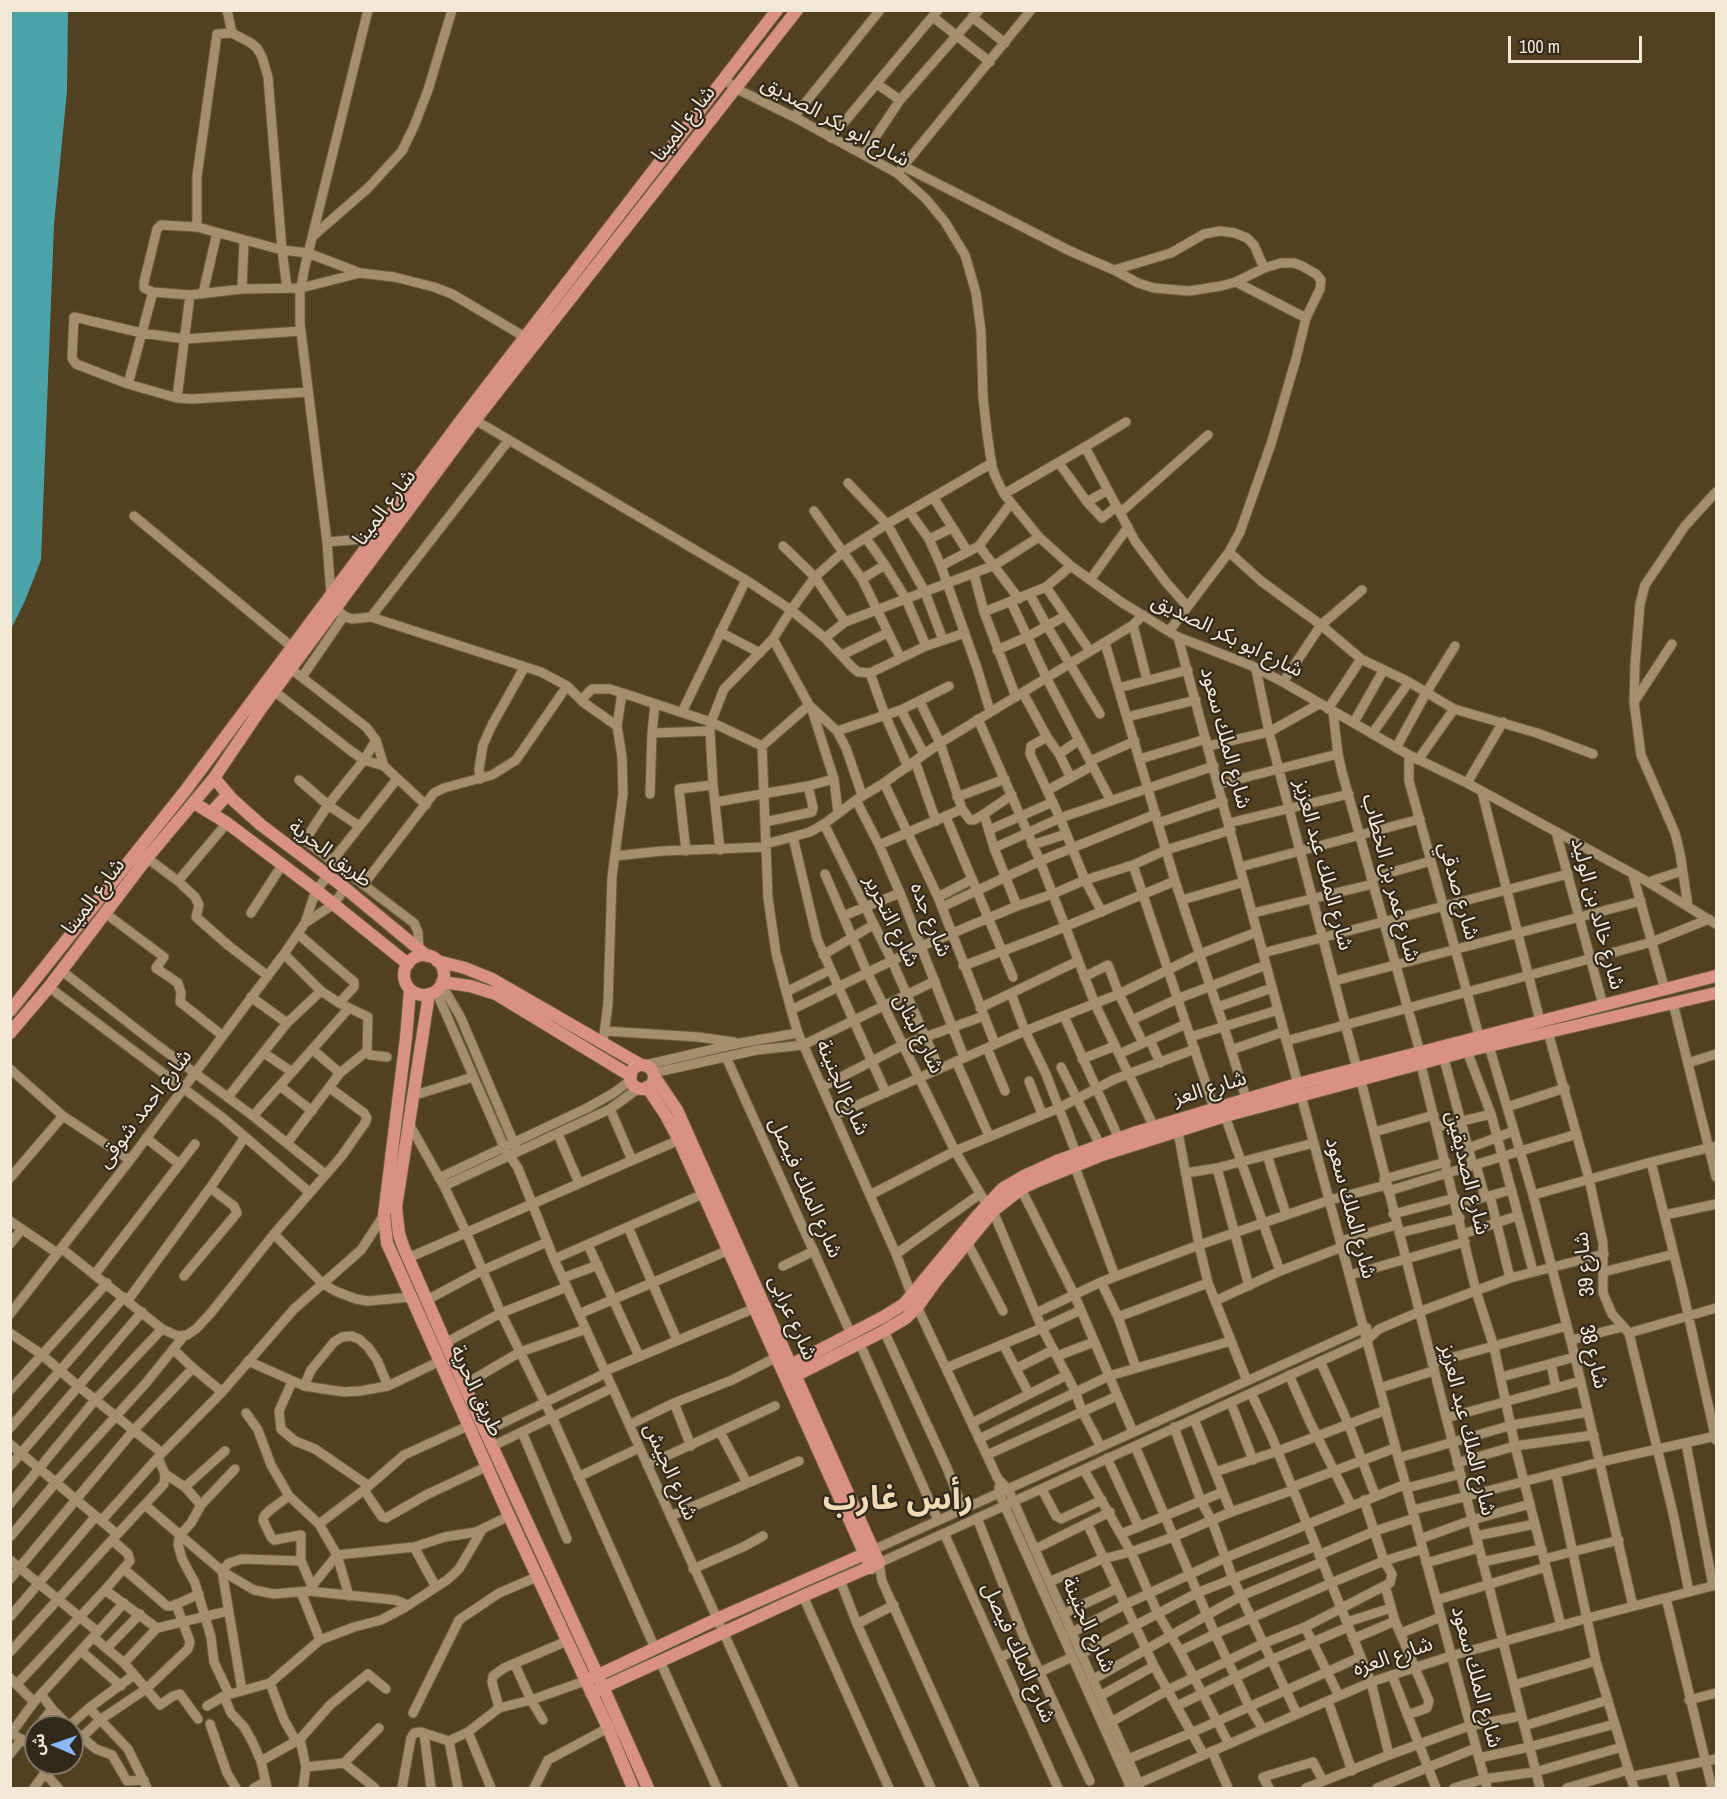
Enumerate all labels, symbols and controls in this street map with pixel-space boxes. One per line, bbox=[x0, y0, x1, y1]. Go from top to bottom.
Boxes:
scale bar bbox=[1511, 24, 1644, 62]
text: 100 m bbox=[1519, 34, 1560, 59]
street label: شارع ابو بكر الصديق bbox=[757, 71, 913, 173]
street label: شارع المينا bbox=[647, 81, 721, 167]
street label: شارع المينا bbox=[348, 465, 422, 551]
street label: شارع ابو بكر الصديق bbox=[1147, 588, 1307, 684]
street label: شارع الملك سعود bbox=[1194, 664, 1256, 812]
street label: شارع الملك عبد العزيز bbox=[1288, 777, 1358, 953]
street label: شارع عمر بن الخطاب bbox=[1355, 791, 1425, 965]
street label: طريق الحرية bbox=[283, 814, 377, 894]
street label: شارع خالد بن الوليد bbox=[1565, 835, 1629, 993]
street label: شارع صدقي bbox=[1432, 839, 1484, 943]
street label: شارع المينا bbox=[57, 854, 131, 940]
street label: شارع التحرير bbox=[858, 871, 924, 971]
street label: شارع جده bbox=[904, 879, 956, 961]
street label: شارع لبنان bbox=[887, 990, 949, 1078]
street label: شارع الجنينة bbox=[810, 1036, 874, 1140]
street label: شارع احمد شوقى bbox=[92, 1045, 198, 1173]
street label: شارع العز bbox=[1170, 1066, 1250, 1112]
street label: شارع الصديقين bbox=[1439, 1108, 1495, 1238]
street label: شارع الملك فيصل bbox=[763, 1114, 847, 1262]
street label: شارع الملك سعود bbox=[1319, 1134, 1381, 1282]
street label: شارع 39 bbox=[1569, 1230, 1601, 1298]
street label: شارع عرابى bbox=[762, 1272, 822, 1364]
street label: شارع 38 bbox=[1573, 1322, 1613, 1392]
street label: طريق الحرية bbox=[444, 1341, 508, 1441]
street label: شارع الملك عبد العزيز bbox=[1433, 1341, 1501, 1519]
street label: شارع الجيش bbox=[637, 1419, 703, 1525]
district label: رأس غارب bbox=[823, 1480, 973, 1520]
street label: شارع الجنينة bbox=[1056, 1573, 1120, 1677]
street label: شارع الملك فيصل bbox=[976, 1579, 1060, 1727]
street label: شارع الملك سعود bbox=[1445, 1603, 1507, 1751]
street label: شارع العزه bbox=[1350, 1632, 1436, 1682]
north arrow bbox=[24, 1715, 84, 1775]
text: ش bbox=[27, 1733, 49, 1756]

